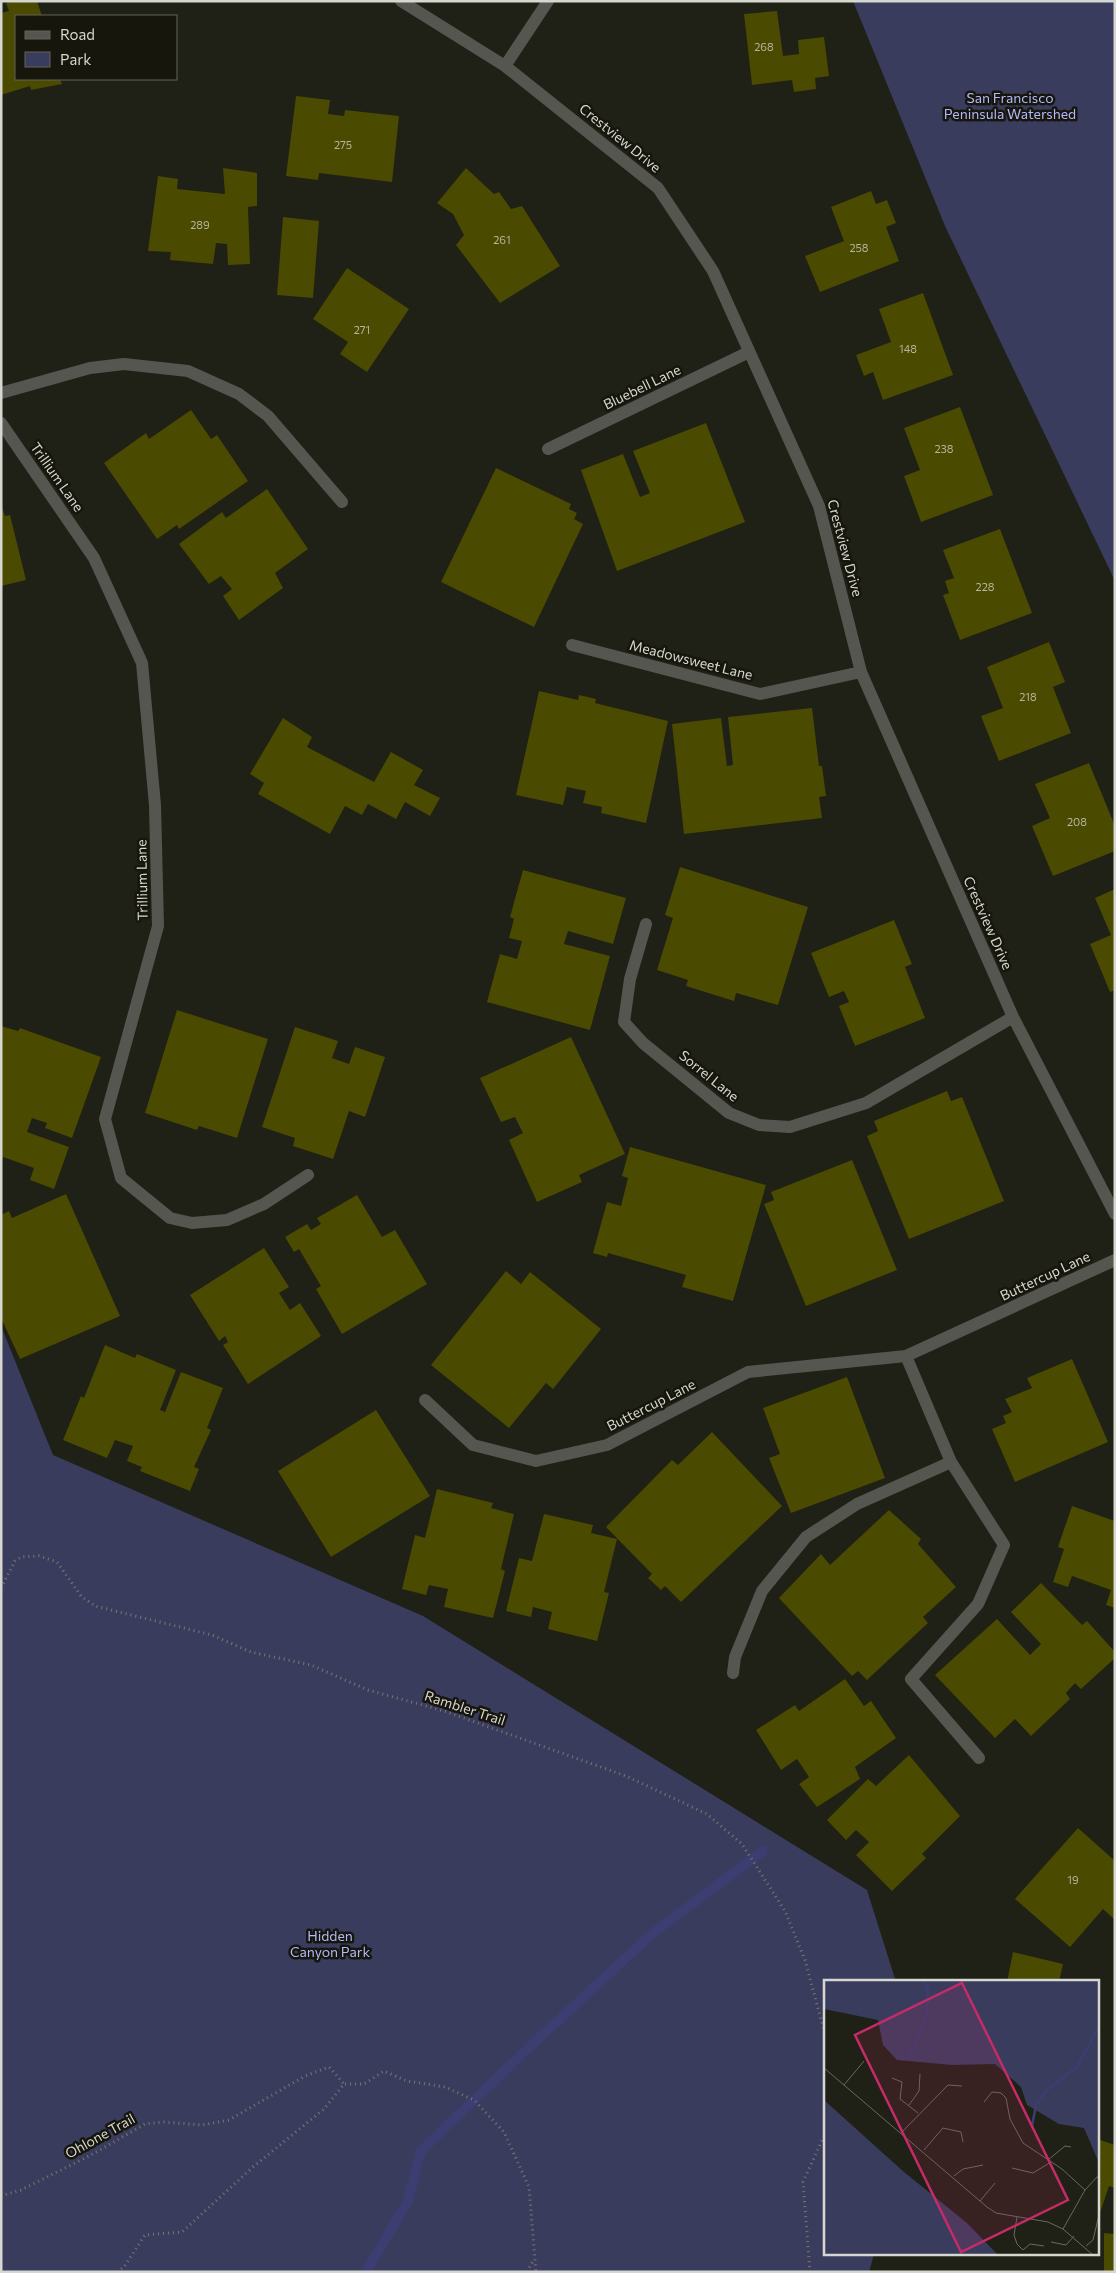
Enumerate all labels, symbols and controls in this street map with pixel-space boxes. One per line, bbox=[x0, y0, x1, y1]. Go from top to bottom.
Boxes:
legend bbox=[15, 15, 178, 80]
text: Road bbox=[60, 25, 95, 43]
house number: 268 bbox=[754, 40, 774, 53]
text: Park bbox=[60, 50, 91, 68]
park label: San Francisco Peninsula Watershed bbox=[944, 89, 1076, 122]
street label: Crestview Drive bbox=[576, 100, 665, 176]
house number: 275 bbox=[334, 138, 352, 151]
house number: 289 bbox=[190, 218, 210, 231]
house number: 261 bbox=[493, 233, 511, 246]
house number: 258 bbox=[849, 241, 869, 254]
house number: 271 bbox=[354, 323, 370, 336]
house number: 148 bbox=[899, 342, 917, 355]
street label: Bluebell Lane bbox=[600, 360, 683, 413]
street label: Trillium Lane bbox=[27, 439, 88, 515]
house number: 238 bbox=[934, 442, 954, 455]
street label: Crestview Drive bbox=[824, 497, 867, 598]
house number: 228 bbox=[976, 580, 995, 593]
street label: Meadowsweet Lane bbox=[628, 636, 755, 683]
house number: 218 bbox=[1019, 690, 1037, 703]
house number: 208 bbox=[1067, 815, 1087, 828]
street label: Trillium Lane bbox=[132, 839, 151, 921]
street label: Crestview Drive bbox=[960, 874, 1017, 972]
street label: Sorrel Lane bbox=[676, 1046, 743, 1105]
street label: Buttercup Lane bbox=[997, 1247, 1093, 1304]
street label: Buttercup Lane bbox=[604, 1375, 698, 1434]
street label: Rambler Trail bbox=[423, 1686, 508, 1729]
house number: 19 bbox=[1067, 1873, 1079, 1886]
park label: Hidden Canyon Park bbox=[290, 1927, 370, 1960]
inset map bbox=[824, 1980, 1098, 2256]
street label: Ohlone Trail bbox=[62, 2109, 138, 2162]

